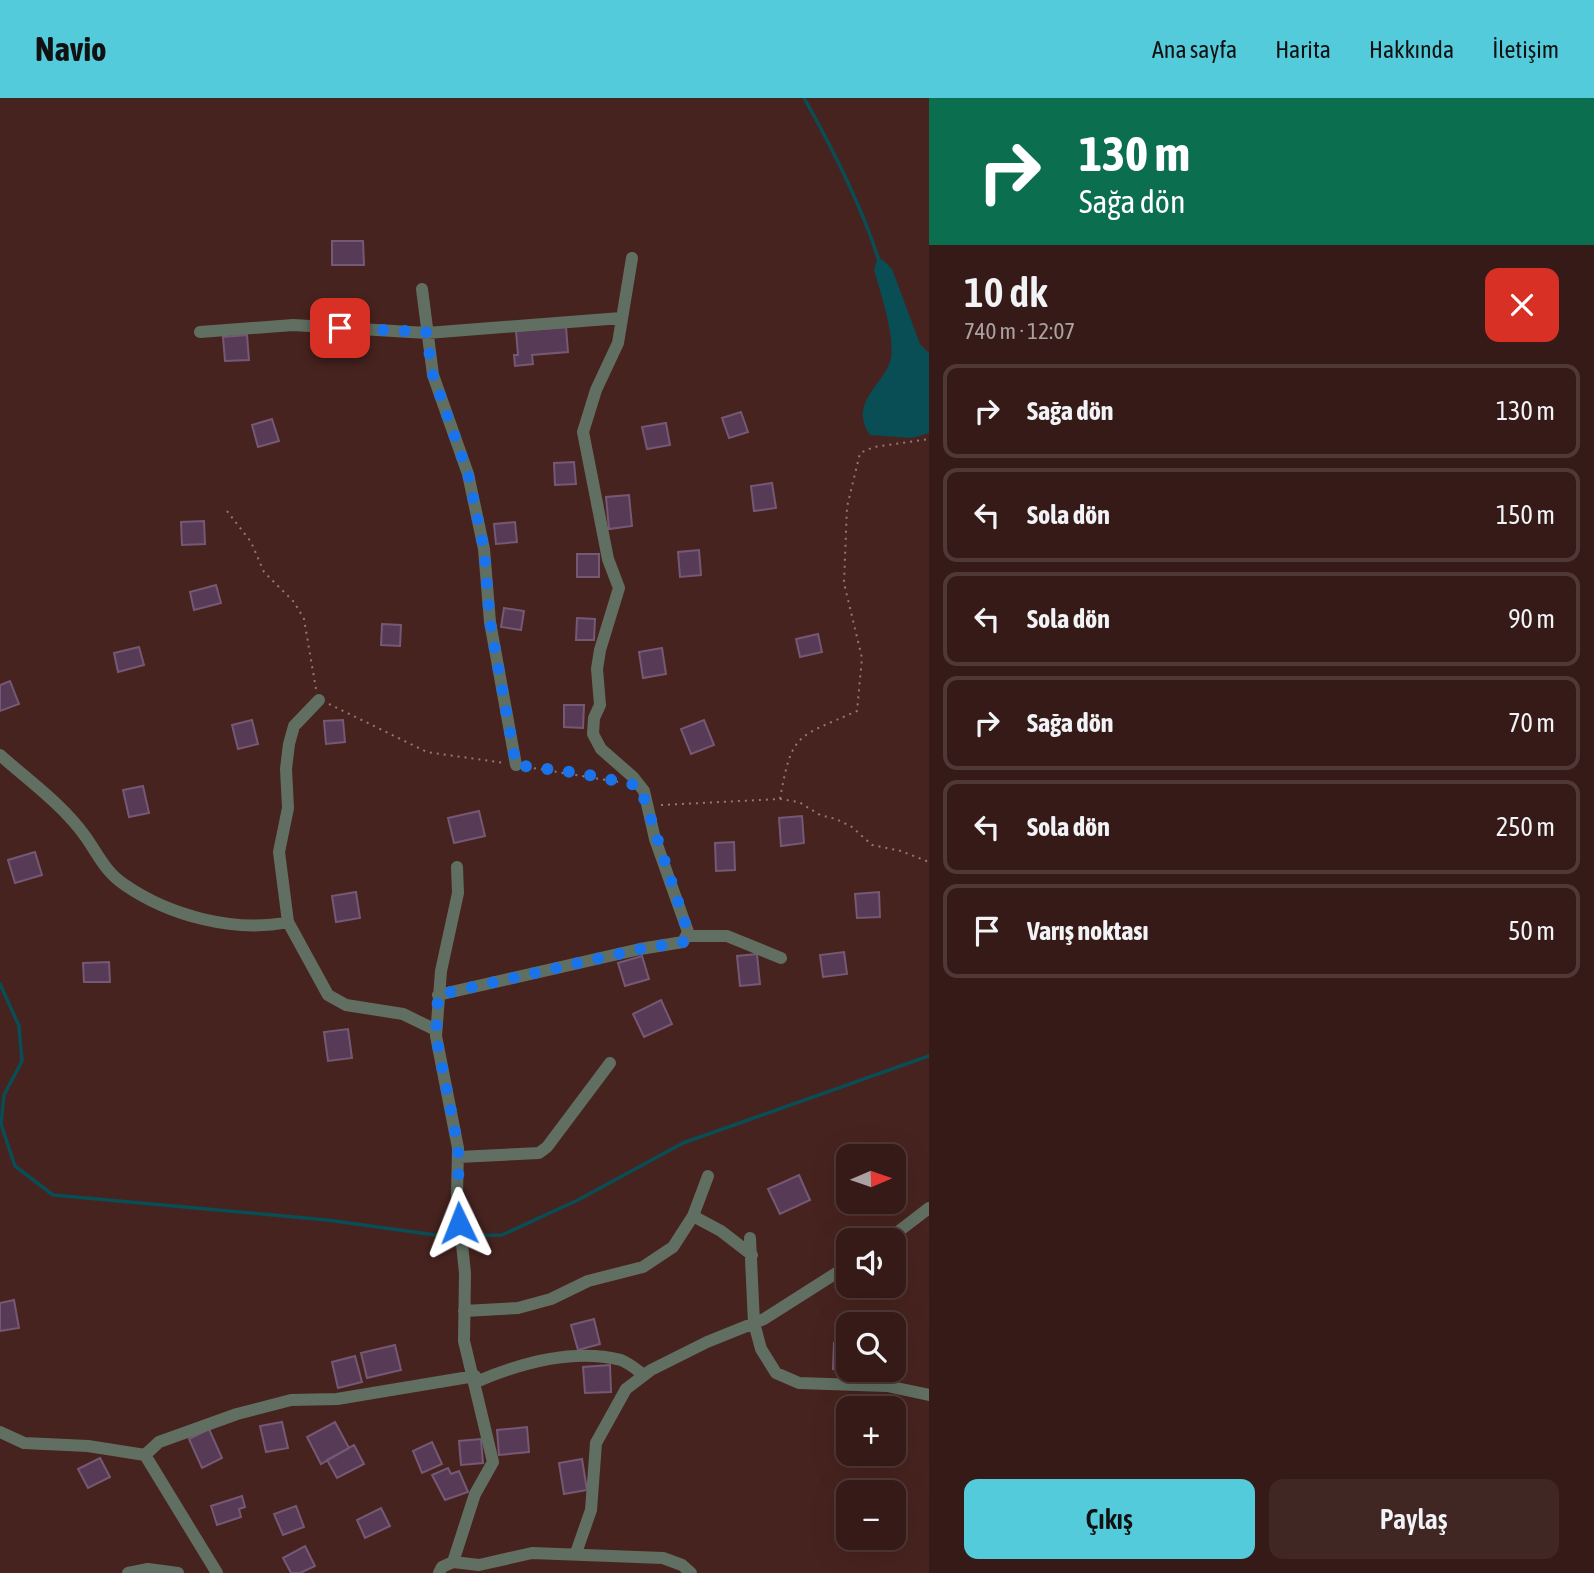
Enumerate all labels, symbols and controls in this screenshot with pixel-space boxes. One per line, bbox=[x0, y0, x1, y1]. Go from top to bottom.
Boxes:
text: Navio bbox=[35, 30, 107, 68]
text: Ana sayfa bbox=[1152, 36, 1237, 63]
text: Harita bbox=[1275, 36, 1331, 63]
text: Hakkında bbox=[1369, 36, 1454, 63]
text: İletişim bbox=[1492, 36, 1559, 63]
text: 130 m bbox=[1079, 125, 1190, 181]
icon: right bbox=[964, 126, 1055, 217]
text: Sağa dön bbox=[1079, 183, 1185, 220]
text: 10 dk bbox=[964, 268, 1048, 316]
button: close bbox=[1485, 268, 1559, 342]
pin bbox=[310, 298, 370, 358]
icon: arrive bbox=[321, 309, 359, 347]
text: 740 m · 12:07 bbox=[964, 318, 1075, 344]
icon: right bbox=[968, 392, 1006, 430]
text: Sağa dön bbox=[1027, 396, 1113, 426]
text: 130 m bbox=[1496, 396, 1555, 426]
icon: left bbox=[968, 496, 1006, 534]
text: Sola dön bbox=[1027, 500, 1110, 530]
text: 150 m bbox=[1496, 500, 1555, 530]
icon: left bbox=[968, 600, 1006, 638]
text: Sola dön bbox=[1027, 604, 1110, 634]
text: 90 m bbox=[1508, 604, 1555, 634]
icon: right bbox=[968, 704, 1006, 742]
text: Sağa dön bbox=[1027, 708, 1113, 738]
text: 70 m bbox=[1508, 708, 1555, 738]
icon: left bbox=[968, 808, 1006, 846]
text: Sola dön bbox=[1027, 812, 1110, 842]
text: 250 m bbox=[1496, 812, 1555, 842]
icon: arrive bbox=[968, 912, 1006, 950]
text: Varış noktası bbox=[1027, 916, 1148, 946]
text: 50 m bbox=[1508, 916, 1555, 946]
north arrow bbox=[836, 1144, 906, 1214]
map controls bbox=[836, 1144, 906, 1550]
position arrow bbox=[422, 1186, 496, 1260]
button: sound bbox=[836, 1228, 906, 1298]
button: search bbox=[836, 1312, 906, 1382]
button: + bbox=[836, 1396, 906, 1466]
button: Çıkış bbox=[964, 1479, 1255, 1559]
button: Paylaş bbox=[1269, 1479, 1559, 1559]
button: − bbox=[836, 1480, 906, 1550]

